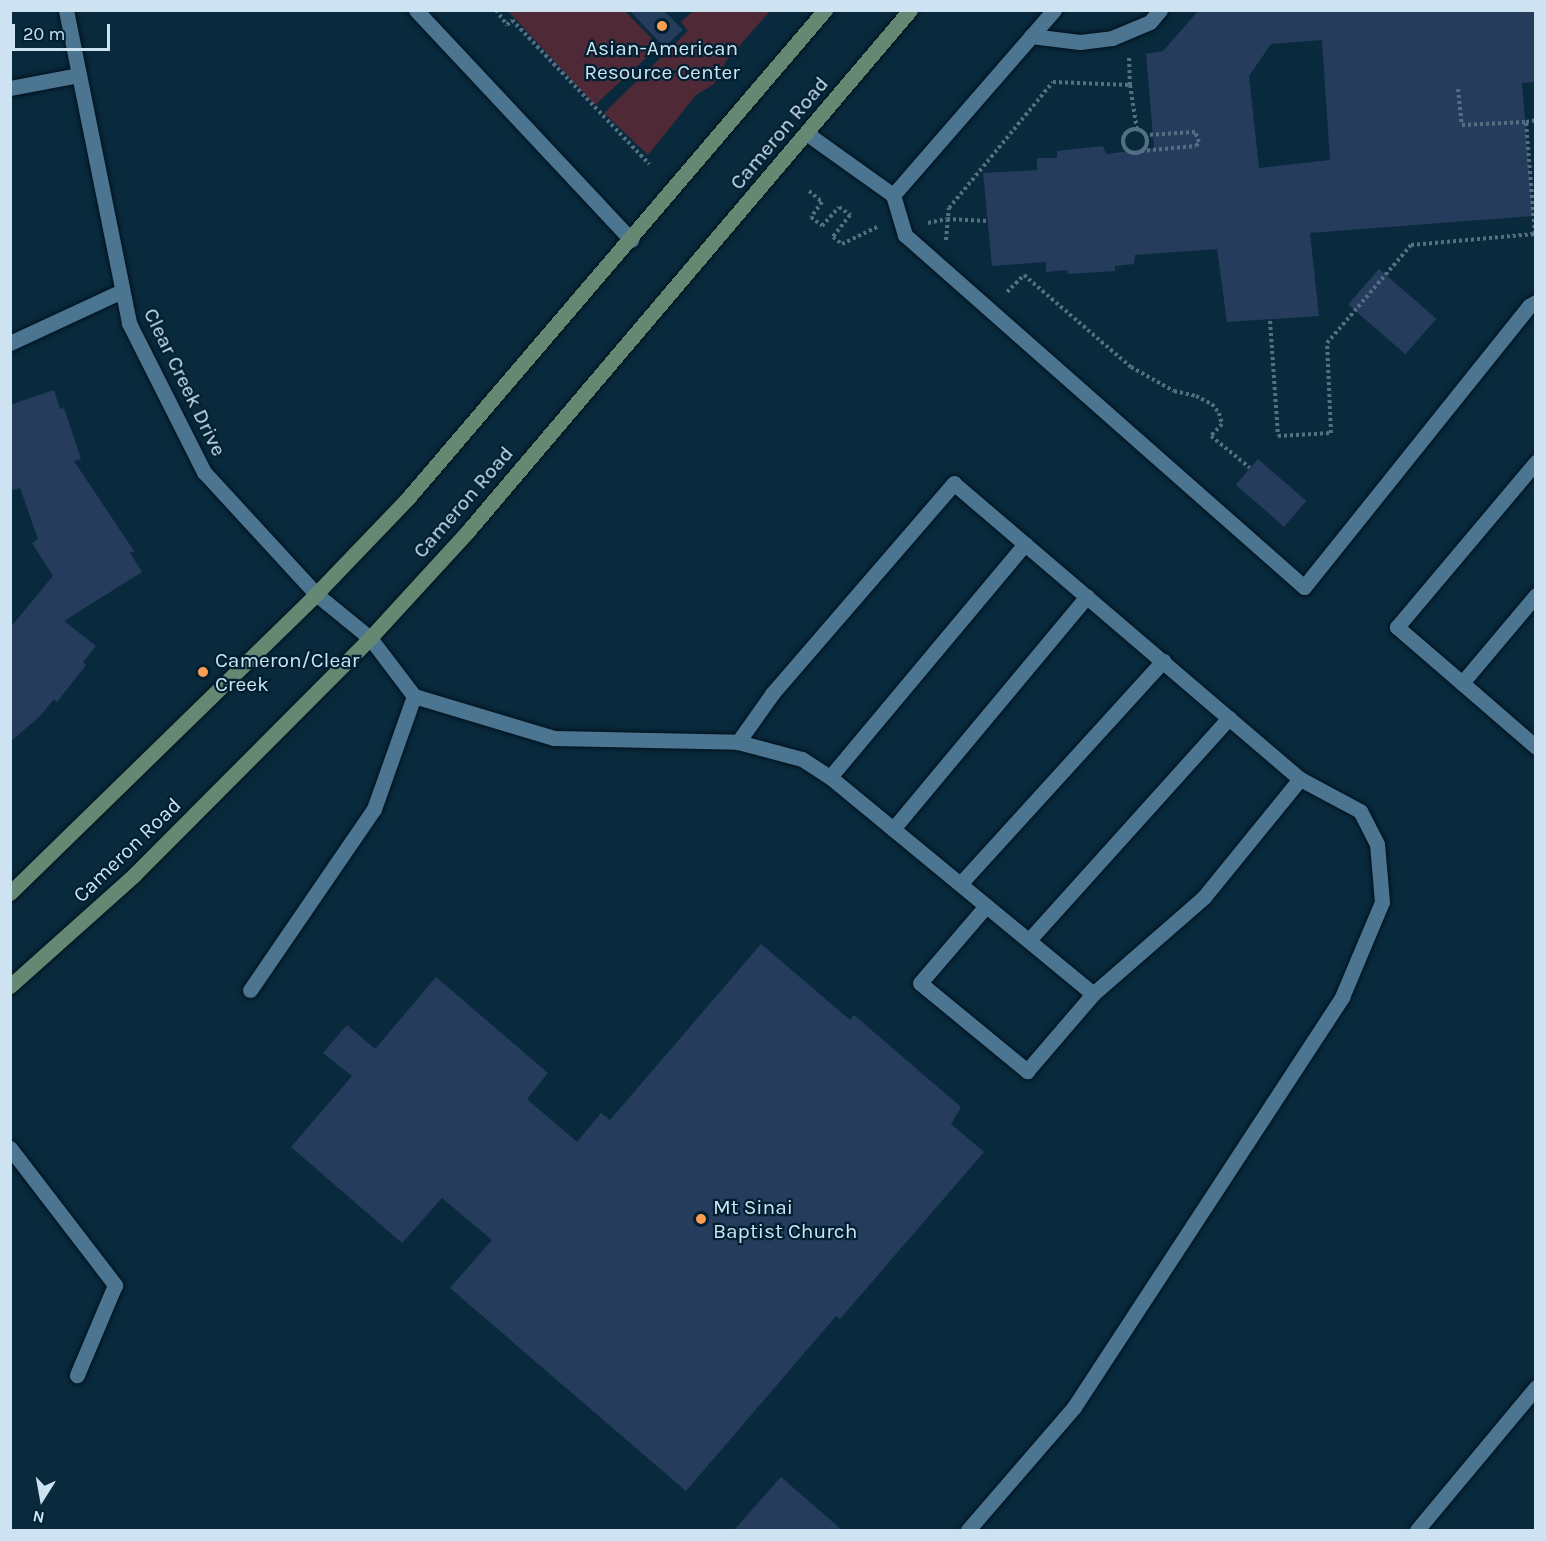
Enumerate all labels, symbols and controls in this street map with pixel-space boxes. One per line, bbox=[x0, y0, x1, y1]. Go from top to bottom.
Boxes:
scale bar bbox=[15, 12, 112, 50]
marker: Asian-American Resource Center bbox=[655, 19, 669, 33]
text: 20 m bbox=[23, 23, 65, 45]
place label: Asian-American Resource Center bbox=[584, 35, 740, 85]
street label: Cameron Road bbox=[724, 71, 834, 195]
street label: Clear Creek Drive bbox=[138, 304, 232, 460]
street label: Cameron Road bbox=[408, 441, 518, 563]
place label: Cameron/Clear Creek bbox=[215, 647, 359, 697]
marker: Cameron/Clear Creek bbox=[196, 665, 210, 679]
street label: Cameron Road bbox=[68, 792, 186, 908]
place label: Mt Sinai Baptist Church bbox=[713, 1194, 857, 1244]
marker: Mt Sinai Baptist Church bbox=[694, 1212, 708, 1226]
north arrow bbox=[12, 1469, 72, 1529]
text: N bbox=[31, 1507, 46, 1528]

